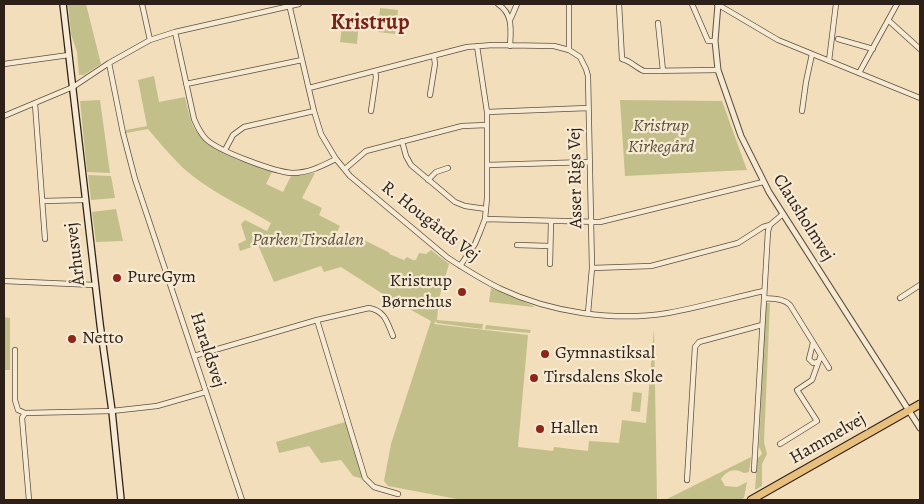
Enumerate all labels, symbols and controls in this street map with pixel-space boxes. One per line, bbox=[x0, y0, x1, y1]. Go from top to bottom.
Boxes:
district label: Kristrup bbox=[331, 11, 409, 37]
park label: Kristrup Kirkegård bbox=[628, 116, 694, 158]
street label: Asser Rigs Vej bbox=[564, 127, 588, 229]
street label: Clausholmvej bbox=[768, 170, 838, 266]
street label: R. Hougårds Vej bbox=[377, 177, 483, 267]
street label: Århusvej bbox=[61, 221, 91, 287]
park label: Parken Tirsdalen bbox=[252, 230, 364, 252]
place label: PureGym bbox=[127, 267, 196, 289]
place label: Kristrup Børnehus bbox=[381, 271, 452, 314]
marker: PureGym bbox=[111, 272, 123, 284]
marker: Kristrup Børnehus bbox=[456, 286, 468, 298]
street label: Haraldsvej bbox=[185, 309, 229, 391]
place label: Netto bbox=[82, 328, 123, 350]
marker: Netto bbox=[66, 333, 78, 345]
place label: Gymnastiksal bbox=[555, 343, 655, 365]
marker: Gymnastiksal bbox=[539, 348, 551, 360]
place label: Tirsdalens Skole bbox=[544, 367, 663, 389]
marker: Tirsdalens Skole bbox=[528, 372, 540, 384]
street label: Hammelvej bbox=[786, 409, 870, 469]
place label: Hallen bbox=[550, 418, 598, 440]
marker: Hallen bbox=[534, 423, 546, 435]

